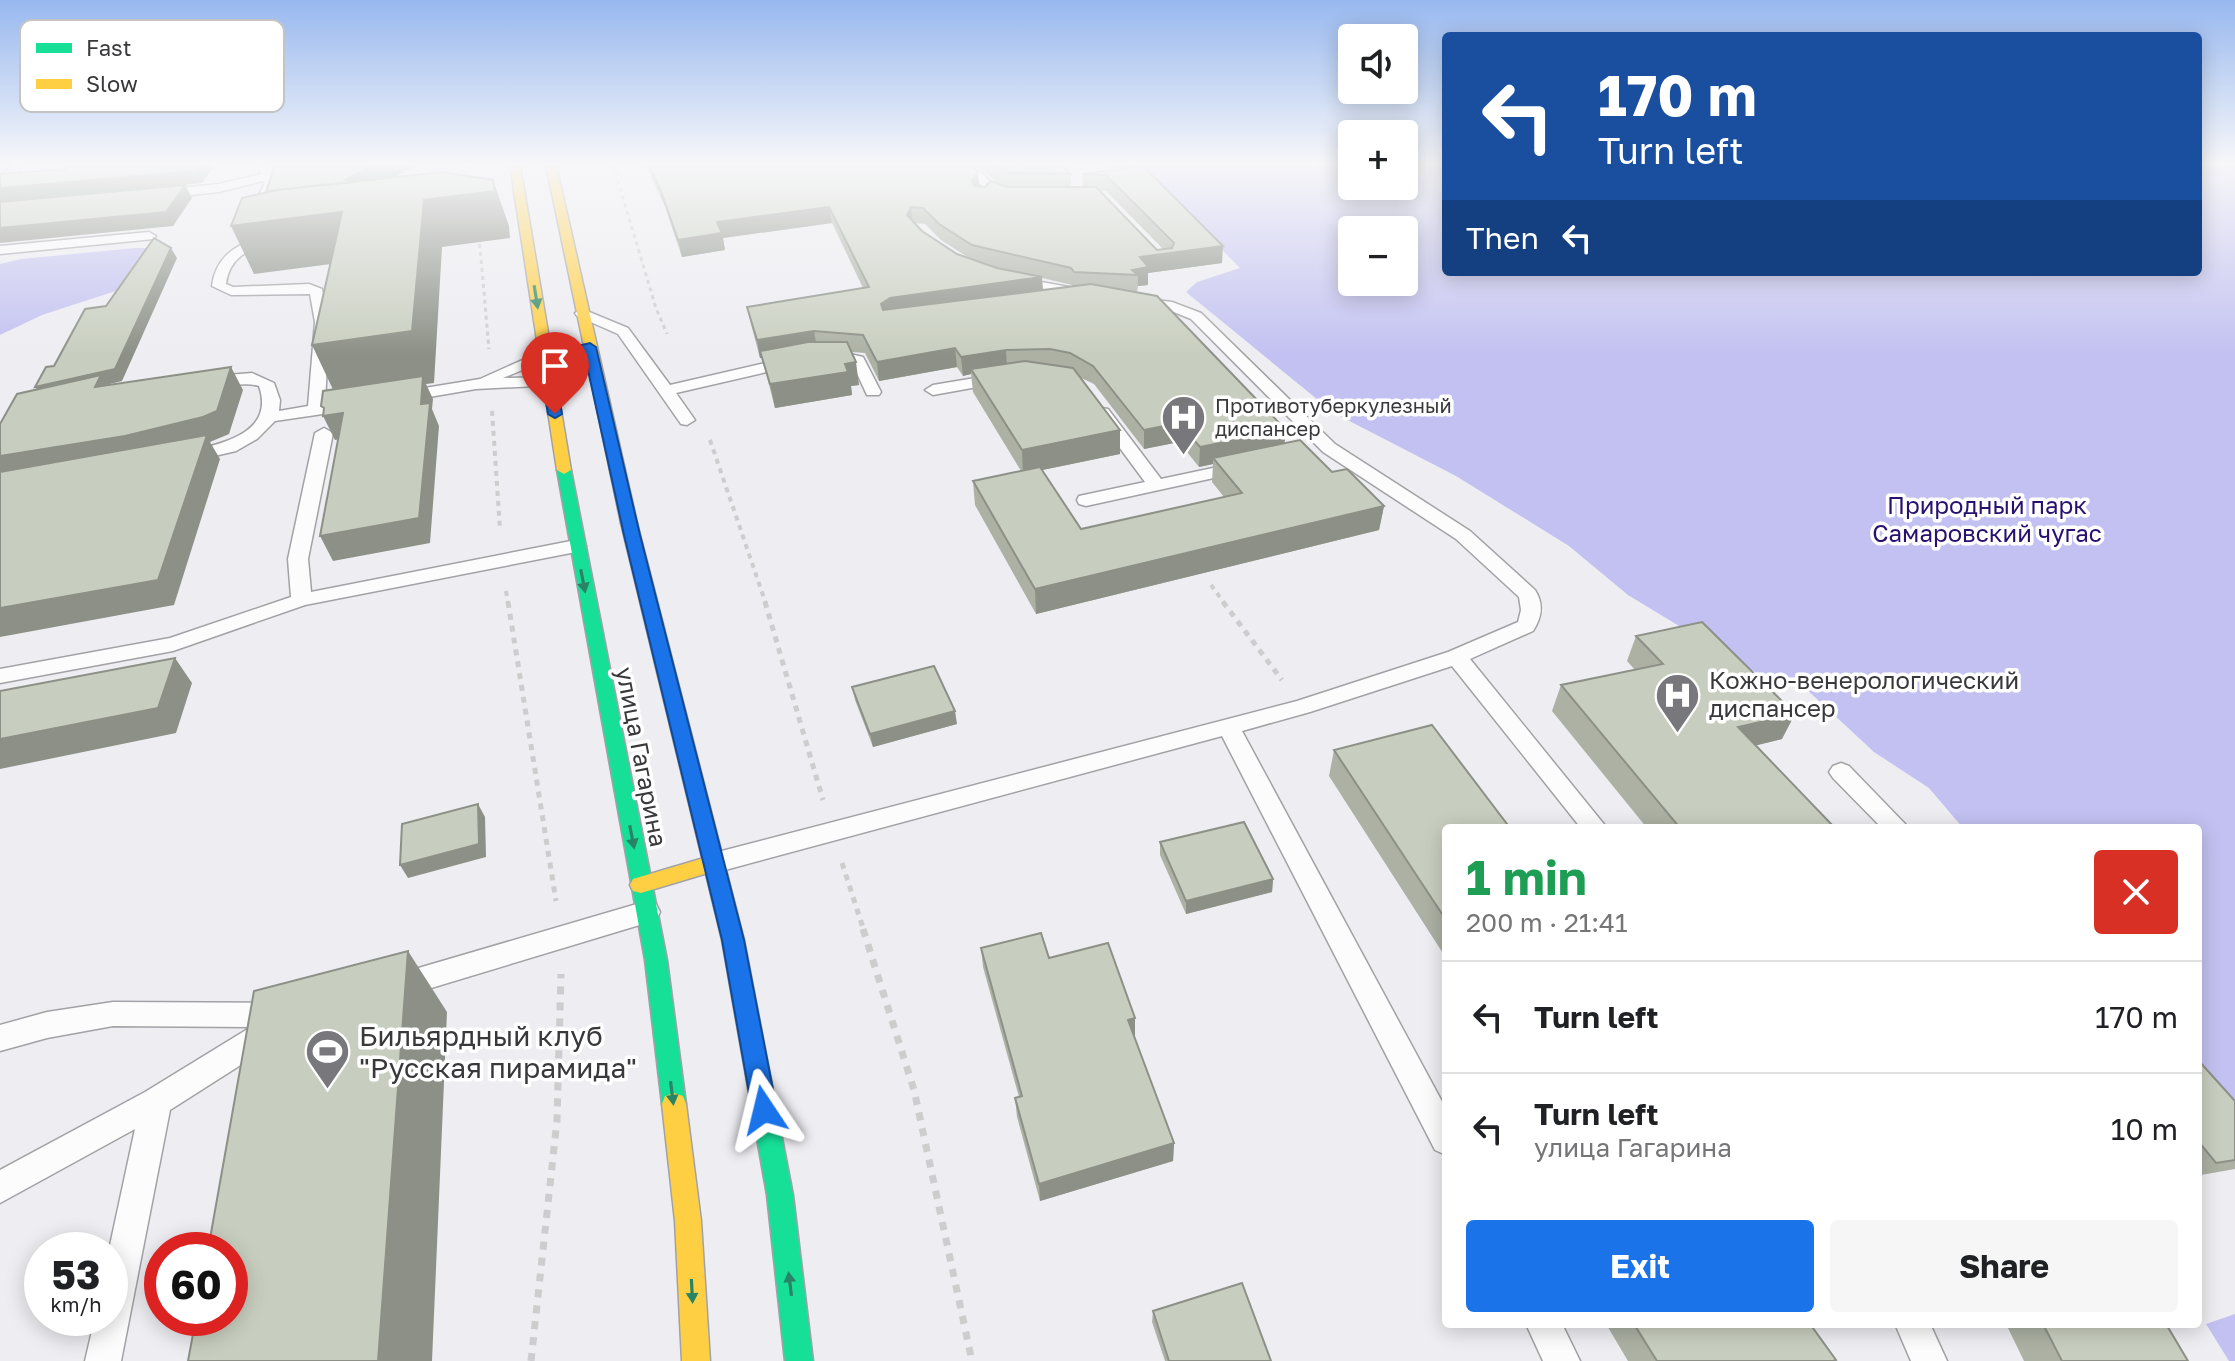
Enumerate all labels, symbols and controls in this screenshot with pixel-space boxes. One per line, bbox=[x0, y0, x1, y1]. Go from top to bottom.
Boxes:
legend bbox=[20, 20, 284, 112]
map controls bbox=[1338, 24, 1418, 296]
button: sound bbox=[1338, 24, 1418, 104]
text: Fast bbox=[86, 34, 132, 61]
text: 170 m bbox=[1598, 61, 1757, 128]
icon: left bbox=[1466, 64, 1570, 168]
text: Slow bbox=[86, 70, 138, 97]
button: + bbox=[1338, 120, 1418, 200]
text: Turn left bbox=[1598, 129, 1744, 172]
button: − bbox=[1338, 216, 1418, 296]
icon: left bbox=[1555, 216, 1599, 260]
text: Then bbox=[1466, 220, 1539, 256]
one-way arrow bbox=[530, 285, 543, 310]
pin bbox=[521, 332, 589, 414]
icon: arrive bbox=[533, 344, 577, 388]
place label: Противотуберкулезный диспансер bbox=[1215, 393, 1452, 440]
hospital icon: Противотуберкулезный диспансер bbox=[1160, 394, 1208, 457]
park label: Природный парк Самаровский чугас bbox=[1872, 490, 2102, 547]
one-way arrow bbox=[577, 569, 590, 594]
street label: улица Гагарина bbox=[611, 664, 674, 849]
place label: Кожно-венерологический диспансер bbox=[1709, 665, 2019, 722]
hospital icon: Кожно-венерологический диспансер bbox=[1654, 671, 1702, 734]
one-way arrow bbox=[626, 824, 639, 849]
text: 1 min bbox=[1466, 848, 1587, 906]
button: close bbox=[2094, 850, 2178, 934]
text: 200 m · 21:41 bbox=[1466, 907, 1628, 938]
icon: left bbox=[1466, 995, 1510, 1039]
text: Turn left bbox=[1534, 999, 1659, 1035]
text: 170 m bbox=[2095, 999, 2178, 1035]
place label: Бильярдный клуб "Русская пирамида" bbox=[359, 1019, 637, 1084]
sports icon: Бильярдный клуб "Русская пирамида" bbox=[304, 1028, 352, 1091]
position arrow bbox=[722, 1068, 806, 1152]
one-way arrow bbox=[666, 1081, 679, 1106]
text: Turn left bbox=[1534, 1096, 1659, 1132]
icon: left bbox=[1466, 1107, 1510, 1151]
text: 10 m bbox=[2111, 1111, 2178, 1147]
text: улица Гагарина bbox=[1534, 1132, 1732, 1163]
button: Exit bbox=[1466, 1220, 1814, 1312]
button: Share bbox=[1830, 1220, 2178, 1312]
speed limit sign: 60 bbox=[144, 1232, 248, 1336]
text: 53 bbox=[52, 1250, 100, 1298]
one-way arrow bbox=[784, 1271, 797, 1296]
one-way arrow bbox=[686, 1279, 699, 1304]
text: km/h bbox=[51, 1292, 101, 1316]

